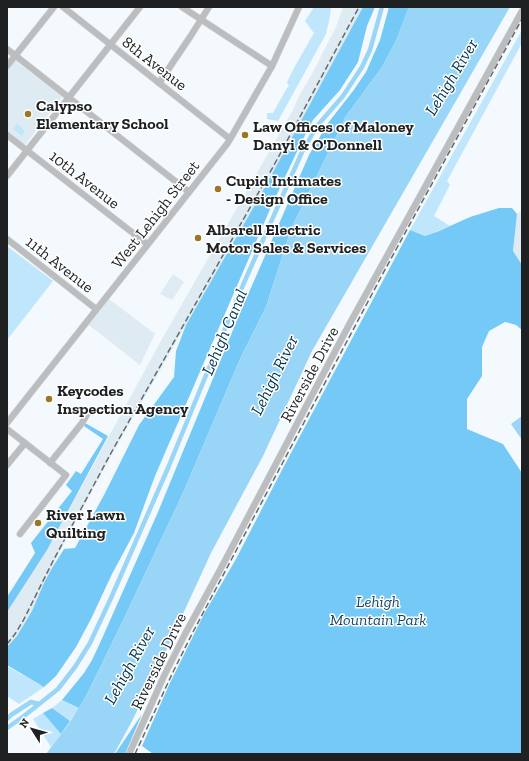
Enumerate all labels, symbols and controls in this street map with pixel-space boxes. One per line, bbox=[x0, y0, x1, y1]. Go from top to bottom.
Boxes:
street label: 8th Avenue bbox=[118, 32, 191, 95]
water label: Lehigh River bbox=[420, 35, 482, 119]
place label: Calypso Elementary School bbox=[36, 96, 169, 133]
marker: Calypso Elementary School bbox=[23, 109, 33, 119]
place label: Law Offices of Maloney Danyi & O'Donnell bbox=[253, 117, 414, 154]
marker: Law Offices of Maloney Danyi & O'Donnell bbox=[240, 130, 250, 140]
street label: 10th Avenue bbox=[46, 146, 124, 213]
street label: West Lehigh Street bbox=[107, 157, 203, 272]
place label: Cupid Intimates - Design Office bbox=[226, 171, 341, 208]
marker: Cupid Intimates - Design Office bbox=[213, 184, 223, 194]
place label: Albarell Electric Motor Sales & Services bbox=[206, 220, 366, 257]
street label: 11th Avenue bbox=[22, 232, 97, 297]
marker: Albarell Electric Motor Sales & Services bbox=[193, 233, 203, 243]
water label: Lehigh Canal bbox=[197, 286, 251, 378]
street label: Riverside Drive bbox=[276, 323, 343, 425]
water label: Lehigh River bbox=[246, 332, 302, 418]
place label: Keycodes Inspection Agency bbox=[57, 381, 189, 418]
marker: Keycodes Inspection Agency bbox=[44, 394, 54, 404]
place label: River Lawn Quilting bbox=[46, 505, 125, 542]
marker: River Lawn Quilting bbox=[33, 518, 43, 528]
park label: Lehigh Mountain Park bbox=[330, 592, 426, 629]
street label: Riverside Drive bbox=[127, 610, 190, 713]
water label: Lehigh River bbox=[99, 622, 159, 707]
north arrow bbox=[12, 709, 52, 749]
text: N bbox=[17, 716, 33, 731]

